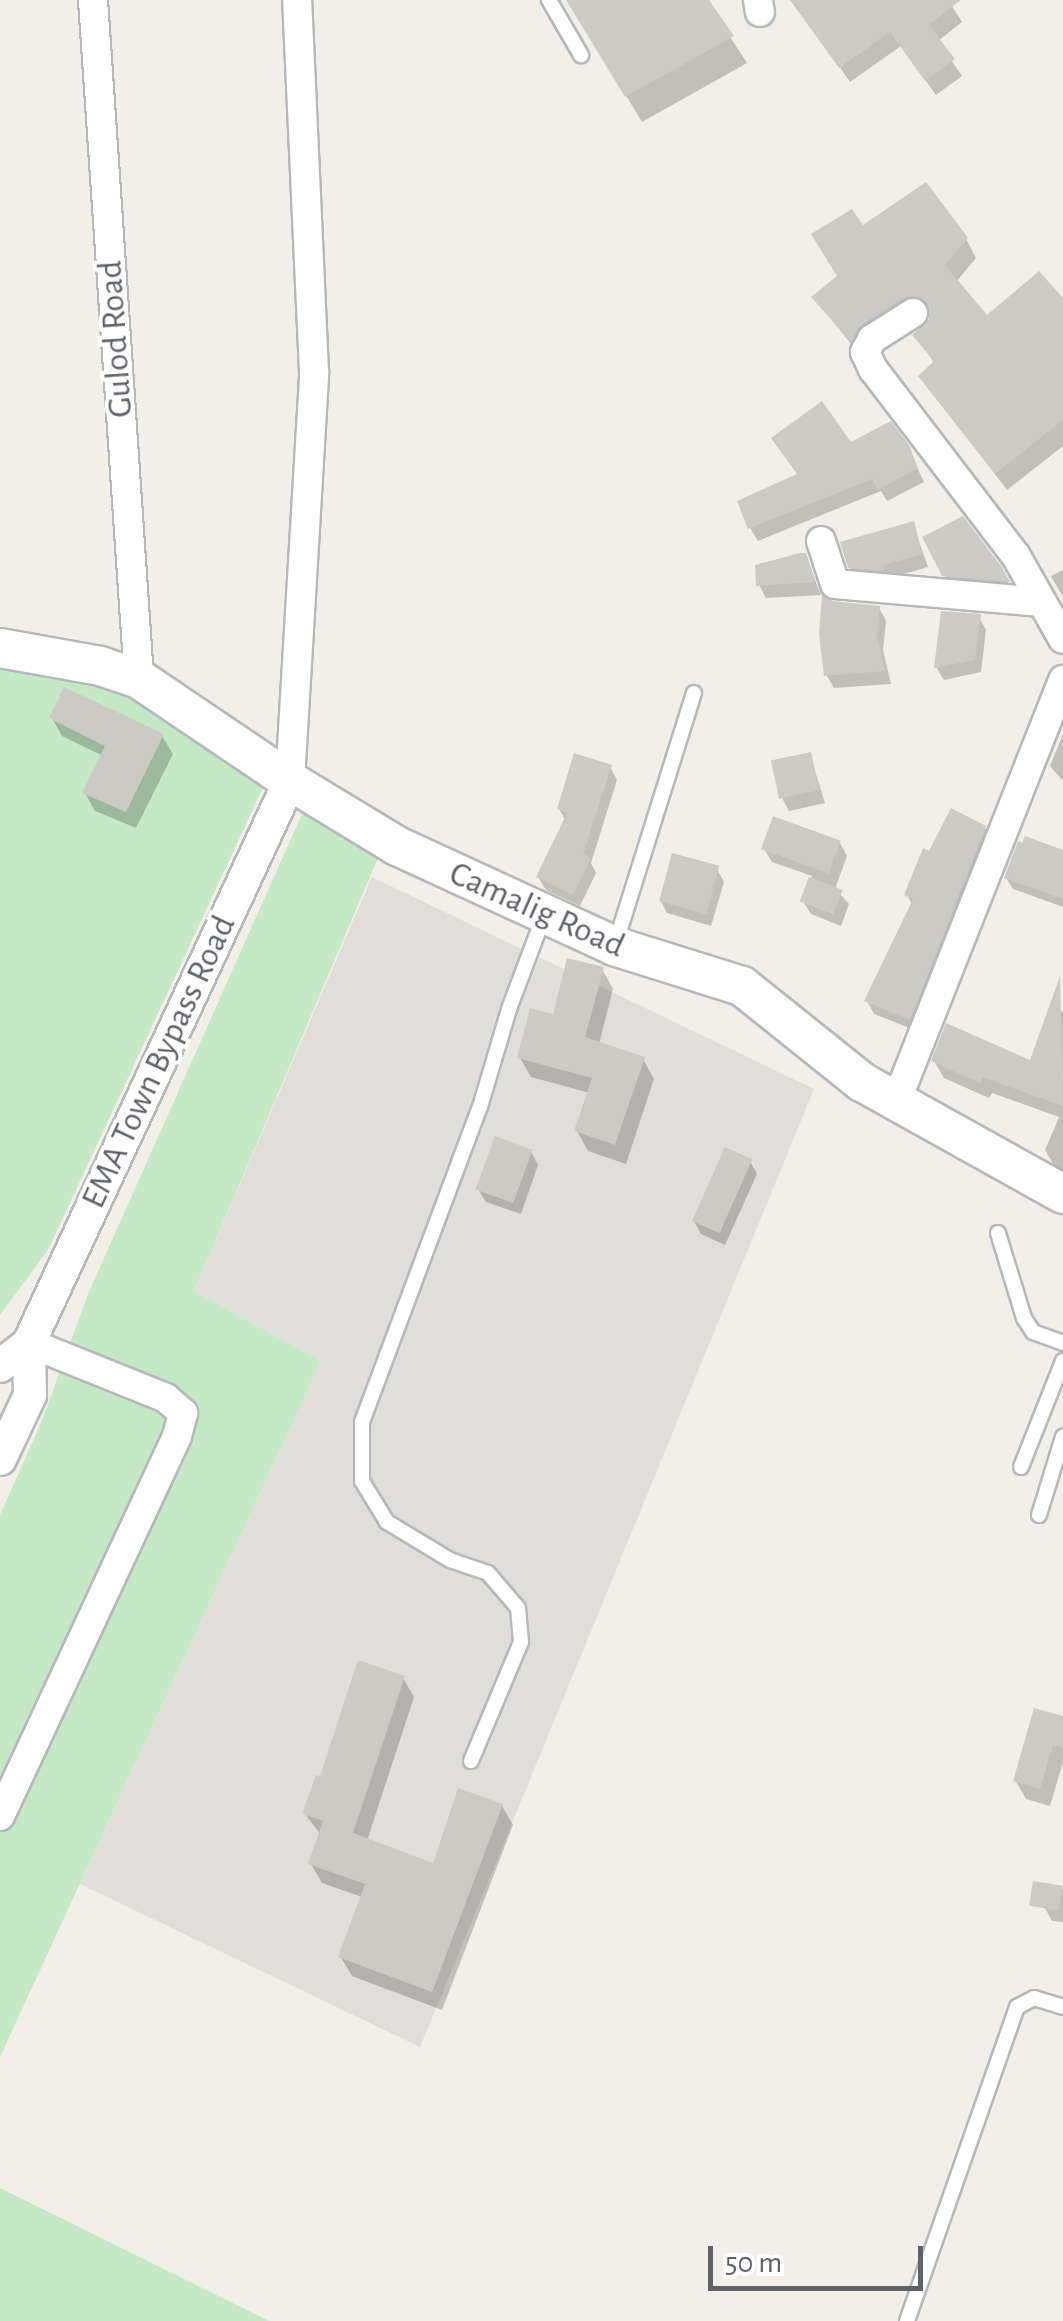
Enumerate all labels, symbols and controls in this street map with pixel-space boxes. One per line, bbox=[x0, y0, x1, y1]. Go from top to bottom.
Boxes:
street label: Gulod Road bbox=[90, 259, 142, 419]
street label: Camalig Road bbox=[443, 853, 631, 967]
street label: EMA Town Bypass Road bbox=[73, 909, 245, 1215]
scale bar bbox=[713, 2226, 928, 2288]
text: 50 m bbox=[725, 2248, 782, 2278]

